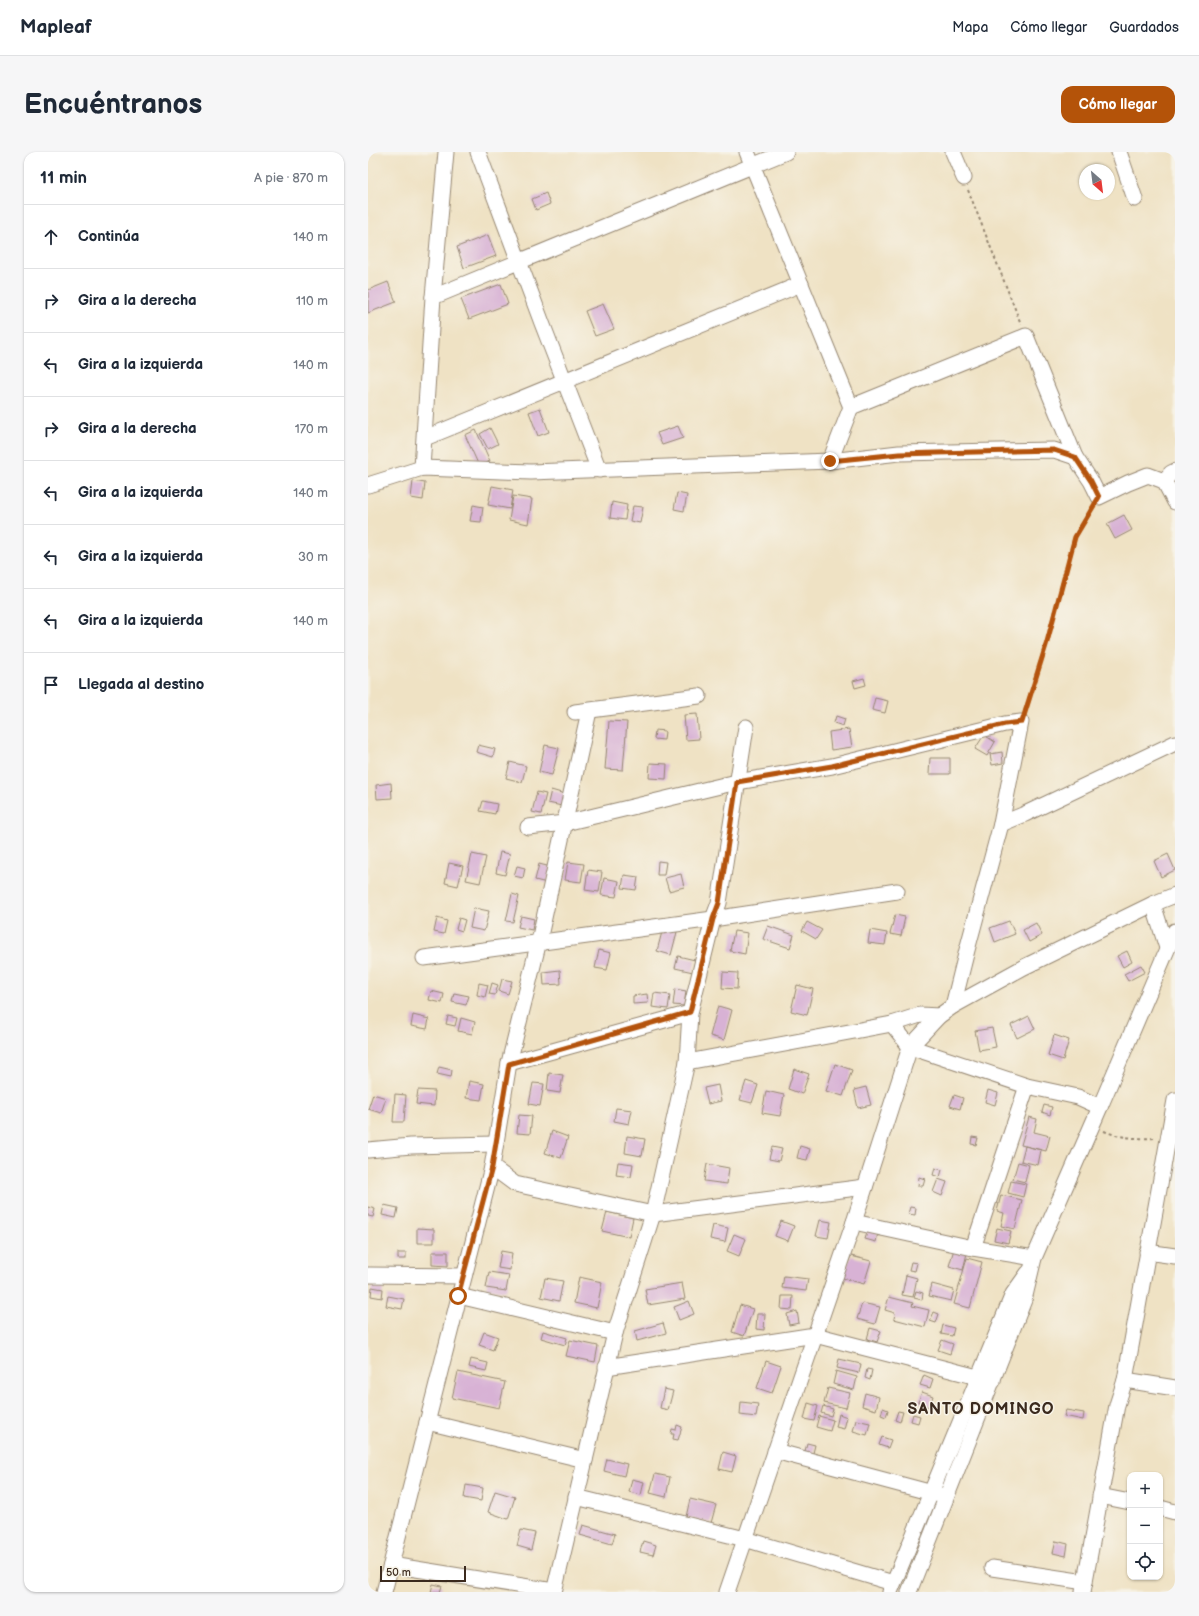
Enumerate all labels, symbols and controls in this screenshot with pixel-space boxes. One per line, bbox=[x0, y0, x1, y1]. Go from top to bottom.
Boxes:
text: Mapleaf bbox=[20, 16, 92, 39]
text: Mapa bbox=[952, 19, 988, 36]
text: Cómo llegar bbox=[1010, 19, 1087, 36]
text: Guardados bbox=[1109, 19, 1179, 36]
button: Cómo llegar bbox=[1061, 86, 1175, 123]
text: Encuéntranos bbox=[24, 88, 202, 121]
north arrow bbox=[1079, 164, 1115, 200]
text: 11 min bbox=[40, 168, 87, 188]
text: A pie · 870 m bbox=[254, 170, 328, 186]
icon: ahead bbox=[40, 226, 62, 248]
text: Continúa bbox=[78, 227, 139, 246]
text: 140 m bbox=[293, 229, 328, 245]
icon: right bbox=[40, 290, 62, 312]
text: Gira a la derecha bbox=[78, 291, 197, 310]
text: 110 m bbox=[296, 293, 328, 309]
icon: left bbox=[40, 354, 62, 376]
text: Gira a la izquierda bbox=[78, 355, 203, 374]
text: 140 m bbox=[293, 357, 328, 373]
icon: right bbox=[40, 418, 62, 440]
text: Gira a la derecha bbox=[78, 419, 197, 438]
text: 170 m bbox=[295, 421, 328, 437]
route end bbox=[821, 452, 839, 470]
icon: left bbox=[40, 482, 62, 504]
text: Gira a la izquierda bbox=[78, 483, 203, 502]
text: 140 m bbox=[293, 485, 328, 501]
icon: left bbox=[40, 546, 62, 568]
text: Gira a la izquierda bbox=[78, 547, 203, 566]
text: 30 m bbox=[298, 549, 328, 565]
icon: left bbox=[40, 610, 62, 632]
text: Gira a la izquierda bbox=[78, 611, 203, 630]
text: 140 m bbox=[293, 613, 328, 629]
icon: arrive bbox=[40, 674, 62, 696]
text: Llegada al destino bbox=[78, 675, 204, 694]
route start bbox=[449, 1287, 467, 1305]
district label: SANTO DOMINGO bbox=[908, 1400, 1054, 1419]
map controls bbox=[1127, 1472, 1163, 1580]
button: + bbox=[1127, 1472, 1163, 1508]
button: − bbox=[1127, 1508, 1163, 1544]
button: locate bbox=[1127, 1544, 1163, 1580]
scale bar bbox=[380, 1564, 466, 1583]
text: 50 m bbox=[386, 1566, 411, 1579]

